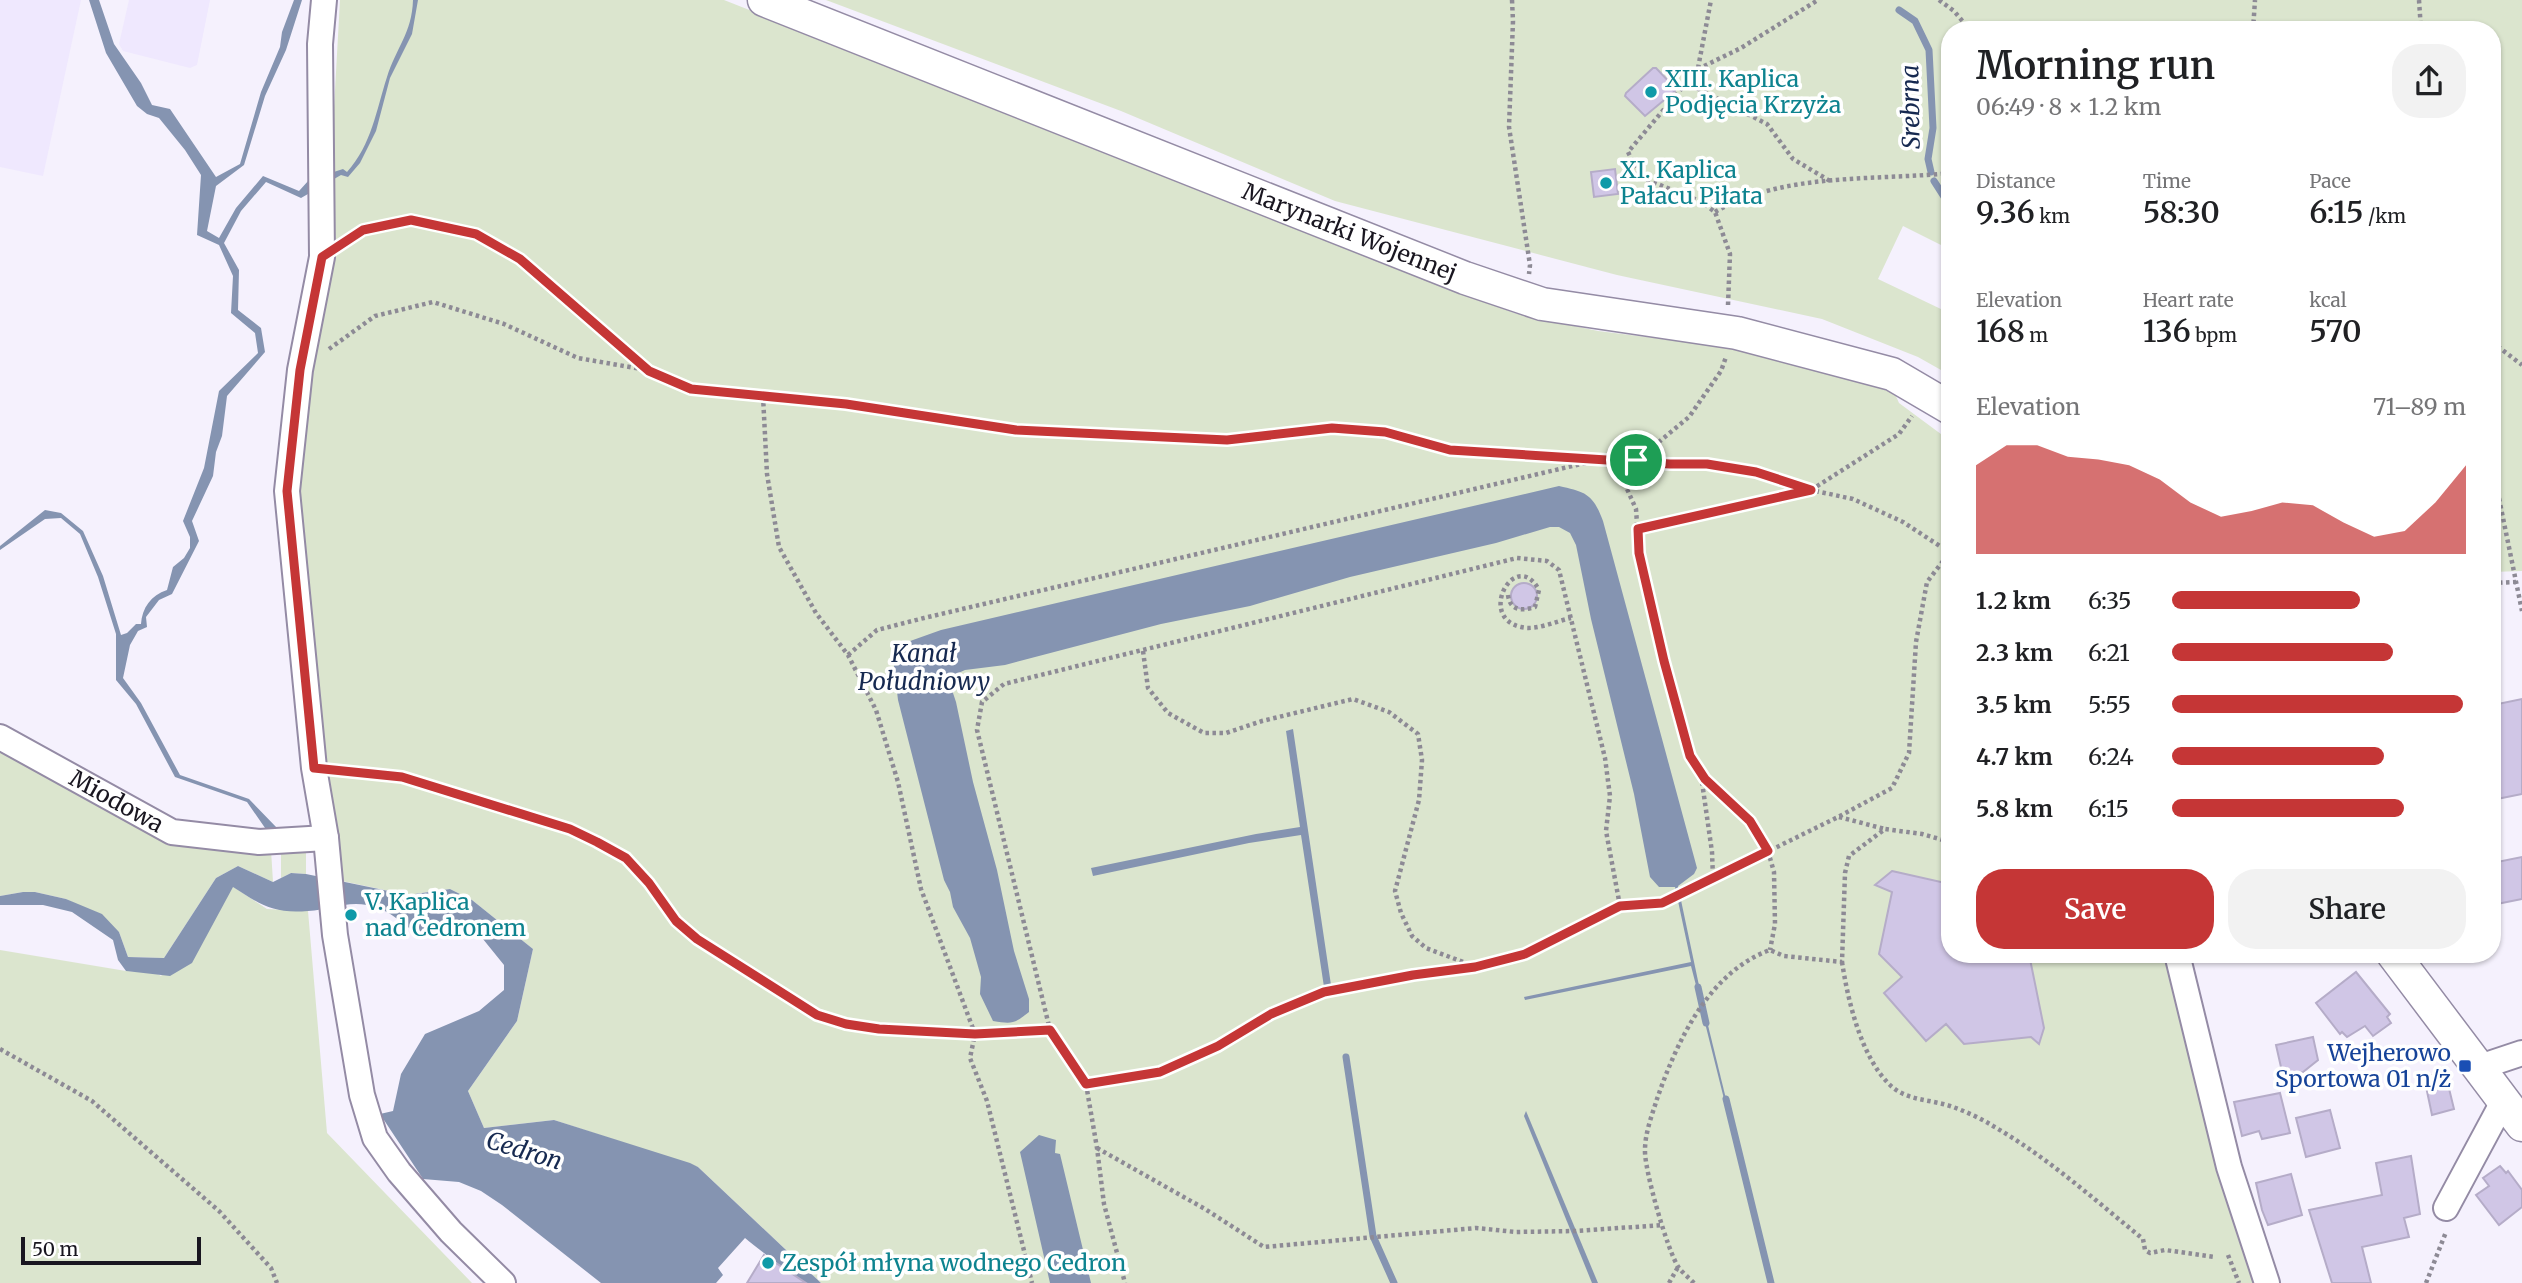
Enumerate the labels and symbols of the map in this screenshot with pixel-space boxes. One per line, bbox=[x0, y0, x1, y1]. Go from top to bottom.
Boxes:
place label: XIII. Kaplica Podjęcia Krzyża bbox=[1665, 64, 1841, 119]
water label: Srebrna bbox=[1894, 65, 1927, 150]
marker: XIII. Kaplica Podjęcia Krzyża bbox=[1643, 84, 1659, 100]
place label: XI. Kaplica Pałacu Piłata bbox=[1620, 155, 1763, 210]
marker: XI. Kaplica Pałacu Piłata bbox=[1598, 175, 1614, 191]
street label: Marynarki Wojennej bbox=[1238, 176, 1461, 287]
pin bbox=[1606, 430, 1666, 490]
water label: Kanał Południowy bbox=[858, 638, 990, 697]
street label: Miodowa bbox=[65, 763, 169, 838]
place label: V. Kaplica nad Cedronem bbox=[364, 887, 526, 942]
marker: V. Kaplica nad Cedronem bbox=[343, 907, 359, 923]
place label: Wejherowo Sportowa 01 n/ż bbox=[2275, 1038, 2451, 1093]
marker: Wejherowo Sportowa 01 n/ż bbox=[2457, 1058, 2473, 1074]
water label: Cedron bbox=[482, 1124, 566, 1177]
scale bar bbox=[21, 1234, 201, 1266]
place label: Zespół młyna wodnego Cedron bbox=[782, 1248, 1126, 1277]
marker: Zespół młyna wodnego Cedron bbox=[760, 1255, 776, 1271]

